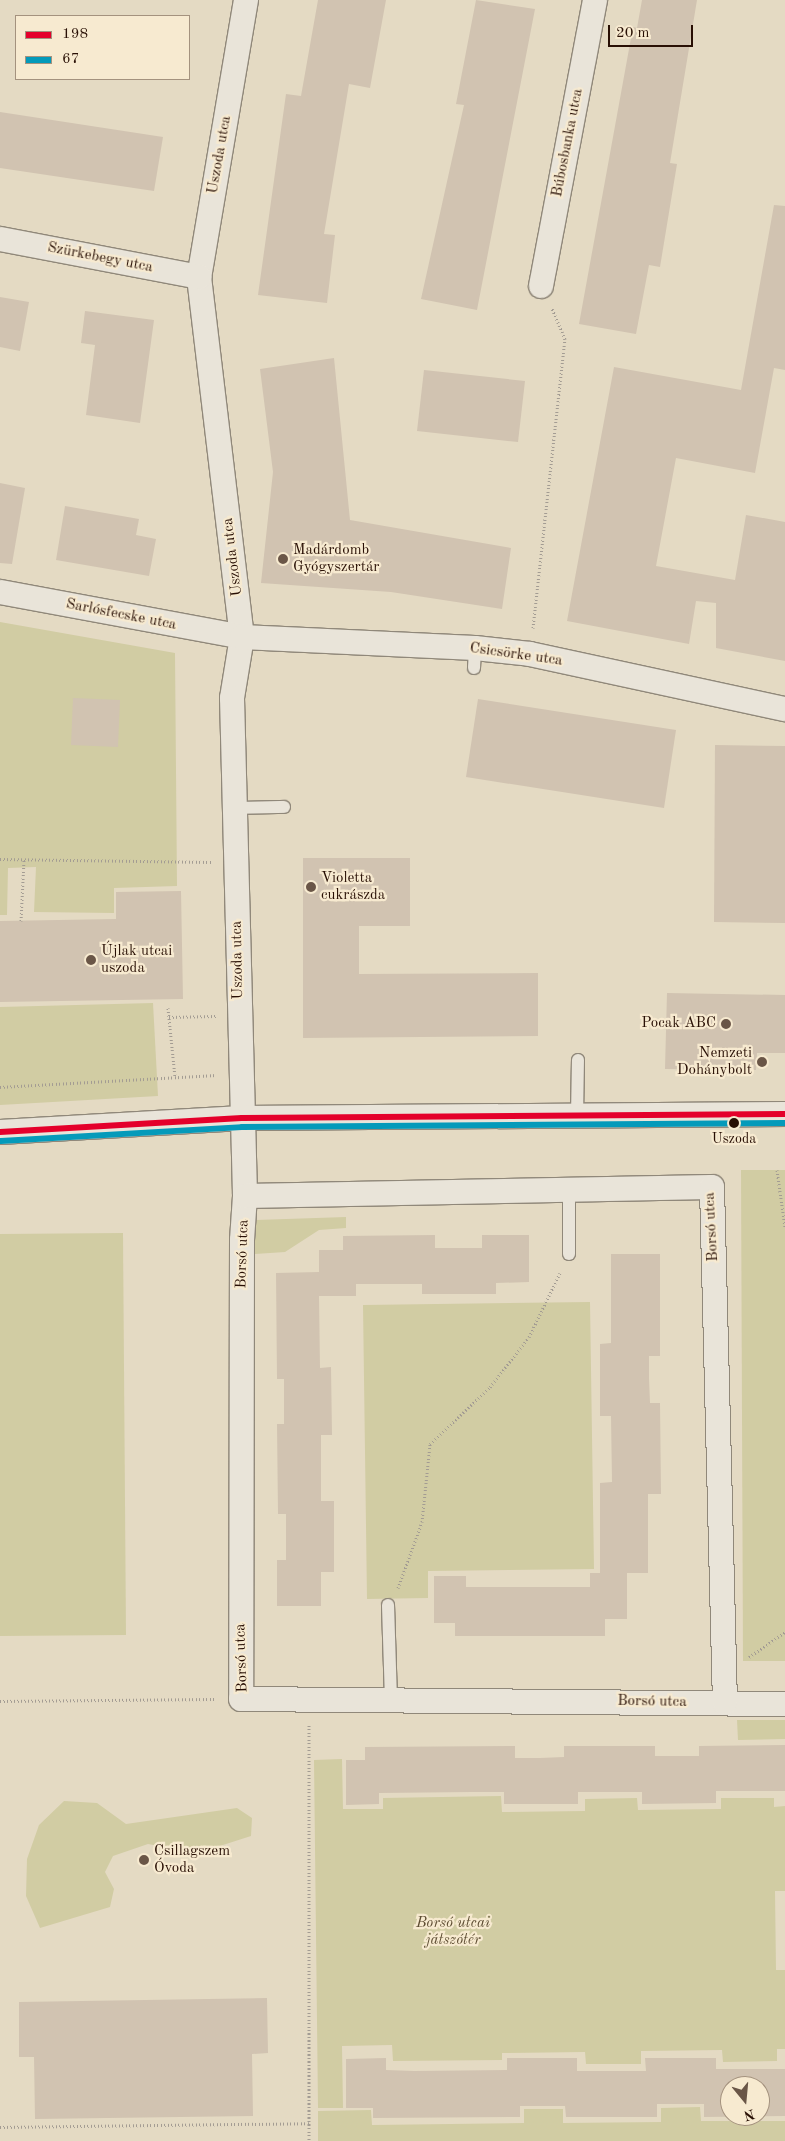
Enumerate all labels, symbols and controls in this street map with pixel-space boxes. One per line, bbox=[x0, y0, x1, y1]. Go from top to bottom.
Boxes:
legend bbox=[15, 15, 190, 80]
scale bar bbox=[610, 15, 695, 47]
text: 20 m bbox=[616, 26, 650, 41]
text: 198 bbox=[62, 27, 88, 42]
text: 67 bbox=[62, 52, 79, 67]
street label: Búbosbanka utca bbox=[549, 87, 587, 199]
street label: Uszoda utca bbox=[204, 115, 236, 195]
street label: Szürkebegy utca bbox=[46, 239, 154, 277]
street label: Uszoda utca bbox=[219, 517, 247, 597]
place label: Madárdomb Gyógyszertár bbox=[293, 541, 379, 576]
marker: Madárdomb Gyógyszertár bbox=[277, 553, 289, 565]
street label: Sarlósfecske utca bbox=[64, 595, 178, 635]
street label: Csicsörke utca bbox=[469, 640, 563, 670]
place label: Violetta cukrászda bbox=[321, 869, 385, 904]
marker: Violetta cukrászda bbox=[305, 881, 317, 893]
street label: Uszoda utca bbox=[228, 920, 248, 1000]
place label: Újlak utcai uszoda bbox=[101, 942, 172, 977]
marker: Újlak utcai uszoda bbox=[85, 954, 97, 966]
place label: Pocak ABC bbox=[641, 1015, 716, 1033]
marker: Pocak ABC bbox=[720, 1018, 732, 1030]
place label: Nemzeti Dohánybolt bbox=[677, 1044, 752, 1079]
marker: Nemzeti Dohánybolt bbox=[756, 1056, 768, 1068]
marker: Uszoda bbox=[729, 1118, 739, 1128]
place label: Uszoda bbox=[712, 1131, 756, 1147]
street label: Borsó utca bbox=[701, 1192, 723, 1262]
street label: Borsó utca bbox=[233, 1219, 253, 1289]
street label: Borsó utca bbox=[232, 1623, 252, 1693]
street label: Borsó utca bbox=[617, 1692, 687, 1712]
place label: Csillagszem Óvoda bbox=[154, 1842, 230, 1877]
marker: Csillagszem Óvoda bbox=[138, 1854, 150, 1866]
park label: Borsó utcai játszótér bbox=[416, 1914, 490, 1949]
north arrow bbox=[720, 2076, 770, 2126]
text: N bbox=[742, 2106, 756, 2123]

